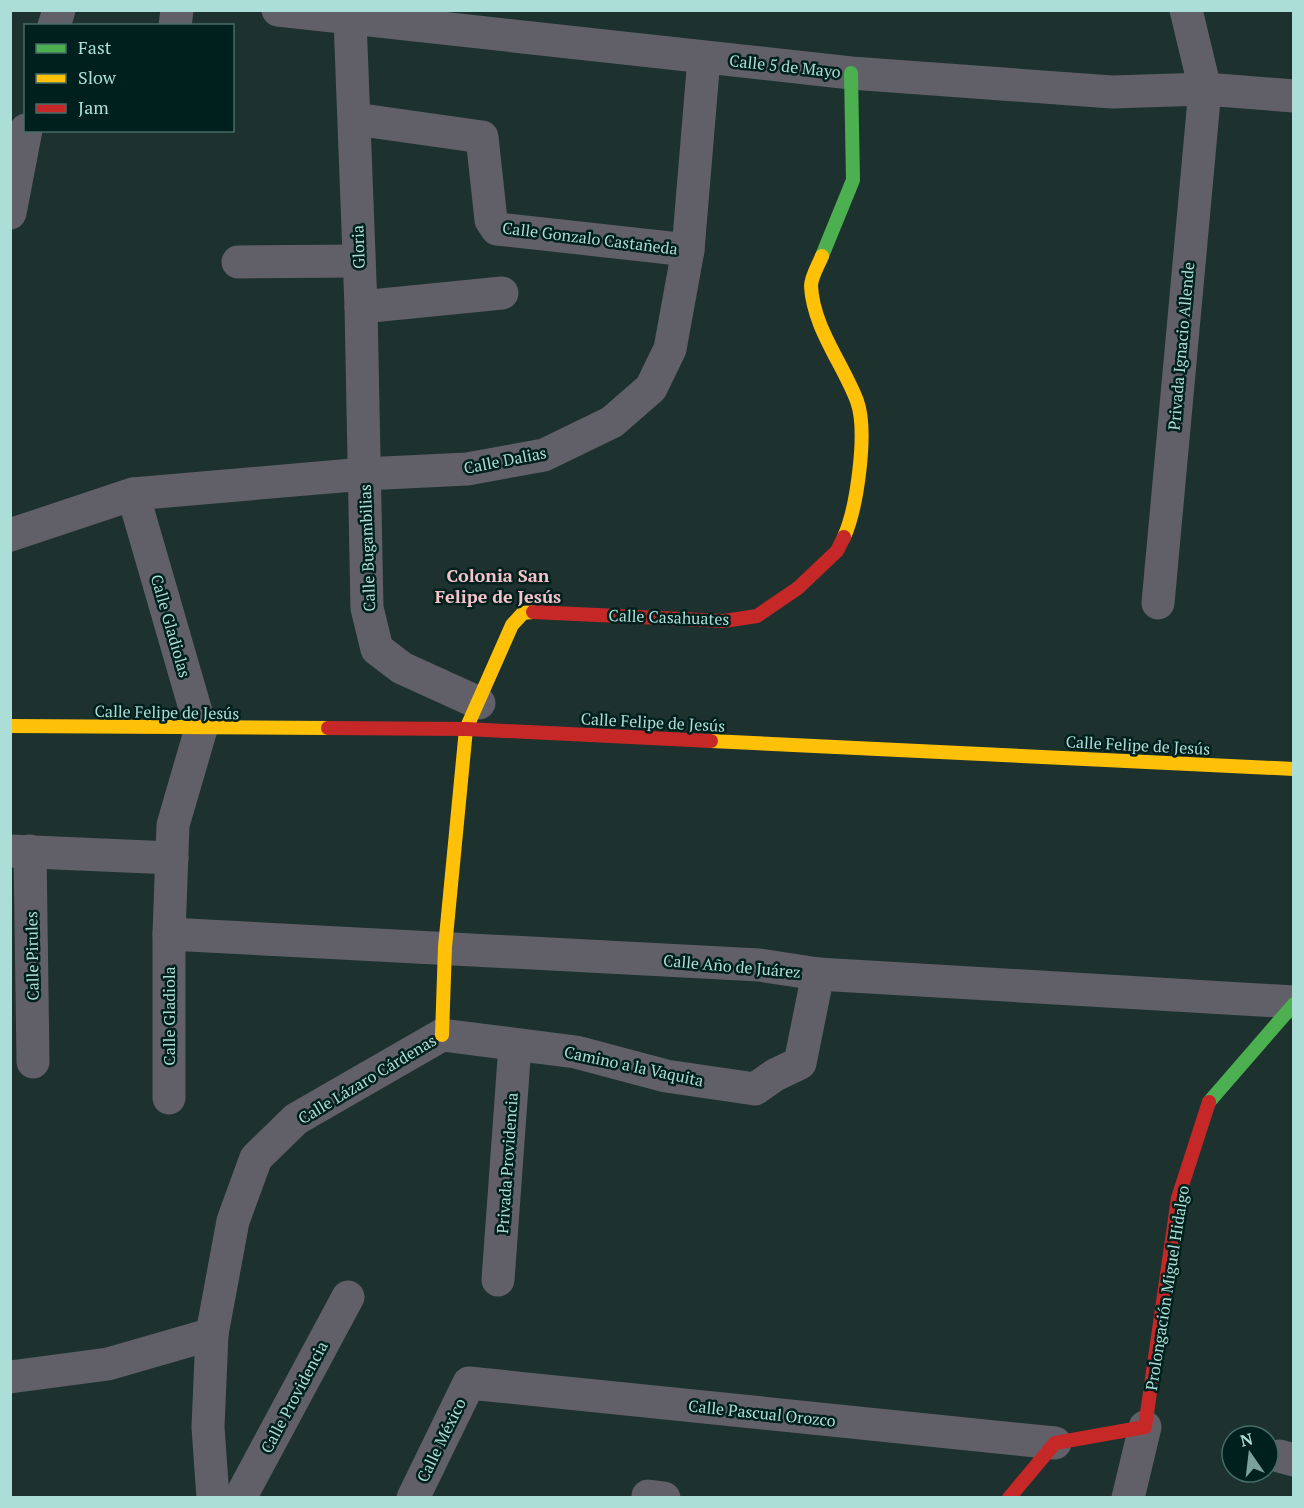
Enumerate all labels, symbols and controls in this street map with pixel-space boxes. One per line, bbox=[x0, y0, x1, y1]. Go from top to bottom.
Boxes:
legend bbox=[24, 24, 234, 132]
text: Fast bbox=[78, 35, 112, 59]
street label: Calle 5 de Mayo bbox=[728, 49, 842, 83]
text: Slow bbox=[78, 65, 117, 89]
text: Jam bbox=[78, 95, 109, 119]
street label: Calle Gonzalo Castañeda bbox=[501, 216, 679, 260]
street label: Gloria bbox=[346, 225, 370, 269]
street label: Privada Ignacio Allende bbox=[1163, 261, 1199, 431]
street label: Calle Dalias bbox=[462, 441, 548, 479]
street label: Calle Bugambilias bbox=[354, 484, 380, 612]
district label: Colonia San Felipe de Jesús bbox=[435, 563, 561, 608]
street label: Calle Gladiolas bbox=[146, 572, 196, 680]
street label: Calle Casahuates bbox=[608, 604, 730, 630]
street label: Calle Felipe de Jesús bbox=[94, 700, 240, 724]
street label: Calle Felipe de Jesús bbox=[580, 707, 726, 737]
street label: Calle Felipe de Jesús bbox=[1065, 730, 1211, 760]
street label: Calle Pirules bbox=[20, 911, 44, 1001]
street label: Calle Año de Juárez bbox=[662, 949, 802, 983]
street label: Calle Gladiola bbox=[158, 966, 180, 1066]
street label: Calle Lázaro Cárdenas bbox=[294, 1029, 440, 1129]
street label: Camino a la Vaquita bbox=[562, 1040, 706, 1092]
street label: Privada Providencia bbox=[491, 1092, 523, 1234]
street label: Prolongación Miguel Hidalgo bbox=[1140, 1184, 1194, 1392]
street label: Calle Providencia bbox=[255, 1337, 333, 1457]
street label: Calle México bbox=[411, 1394, 471, 1486]
street label: Calle Pascual Orozco bbox=[687, 1394, 837, 1432]
north arrow bbox=[1220, 1424, 1280, 1484]
text: N bbox=[1238, 1427, 1255, 1452]

